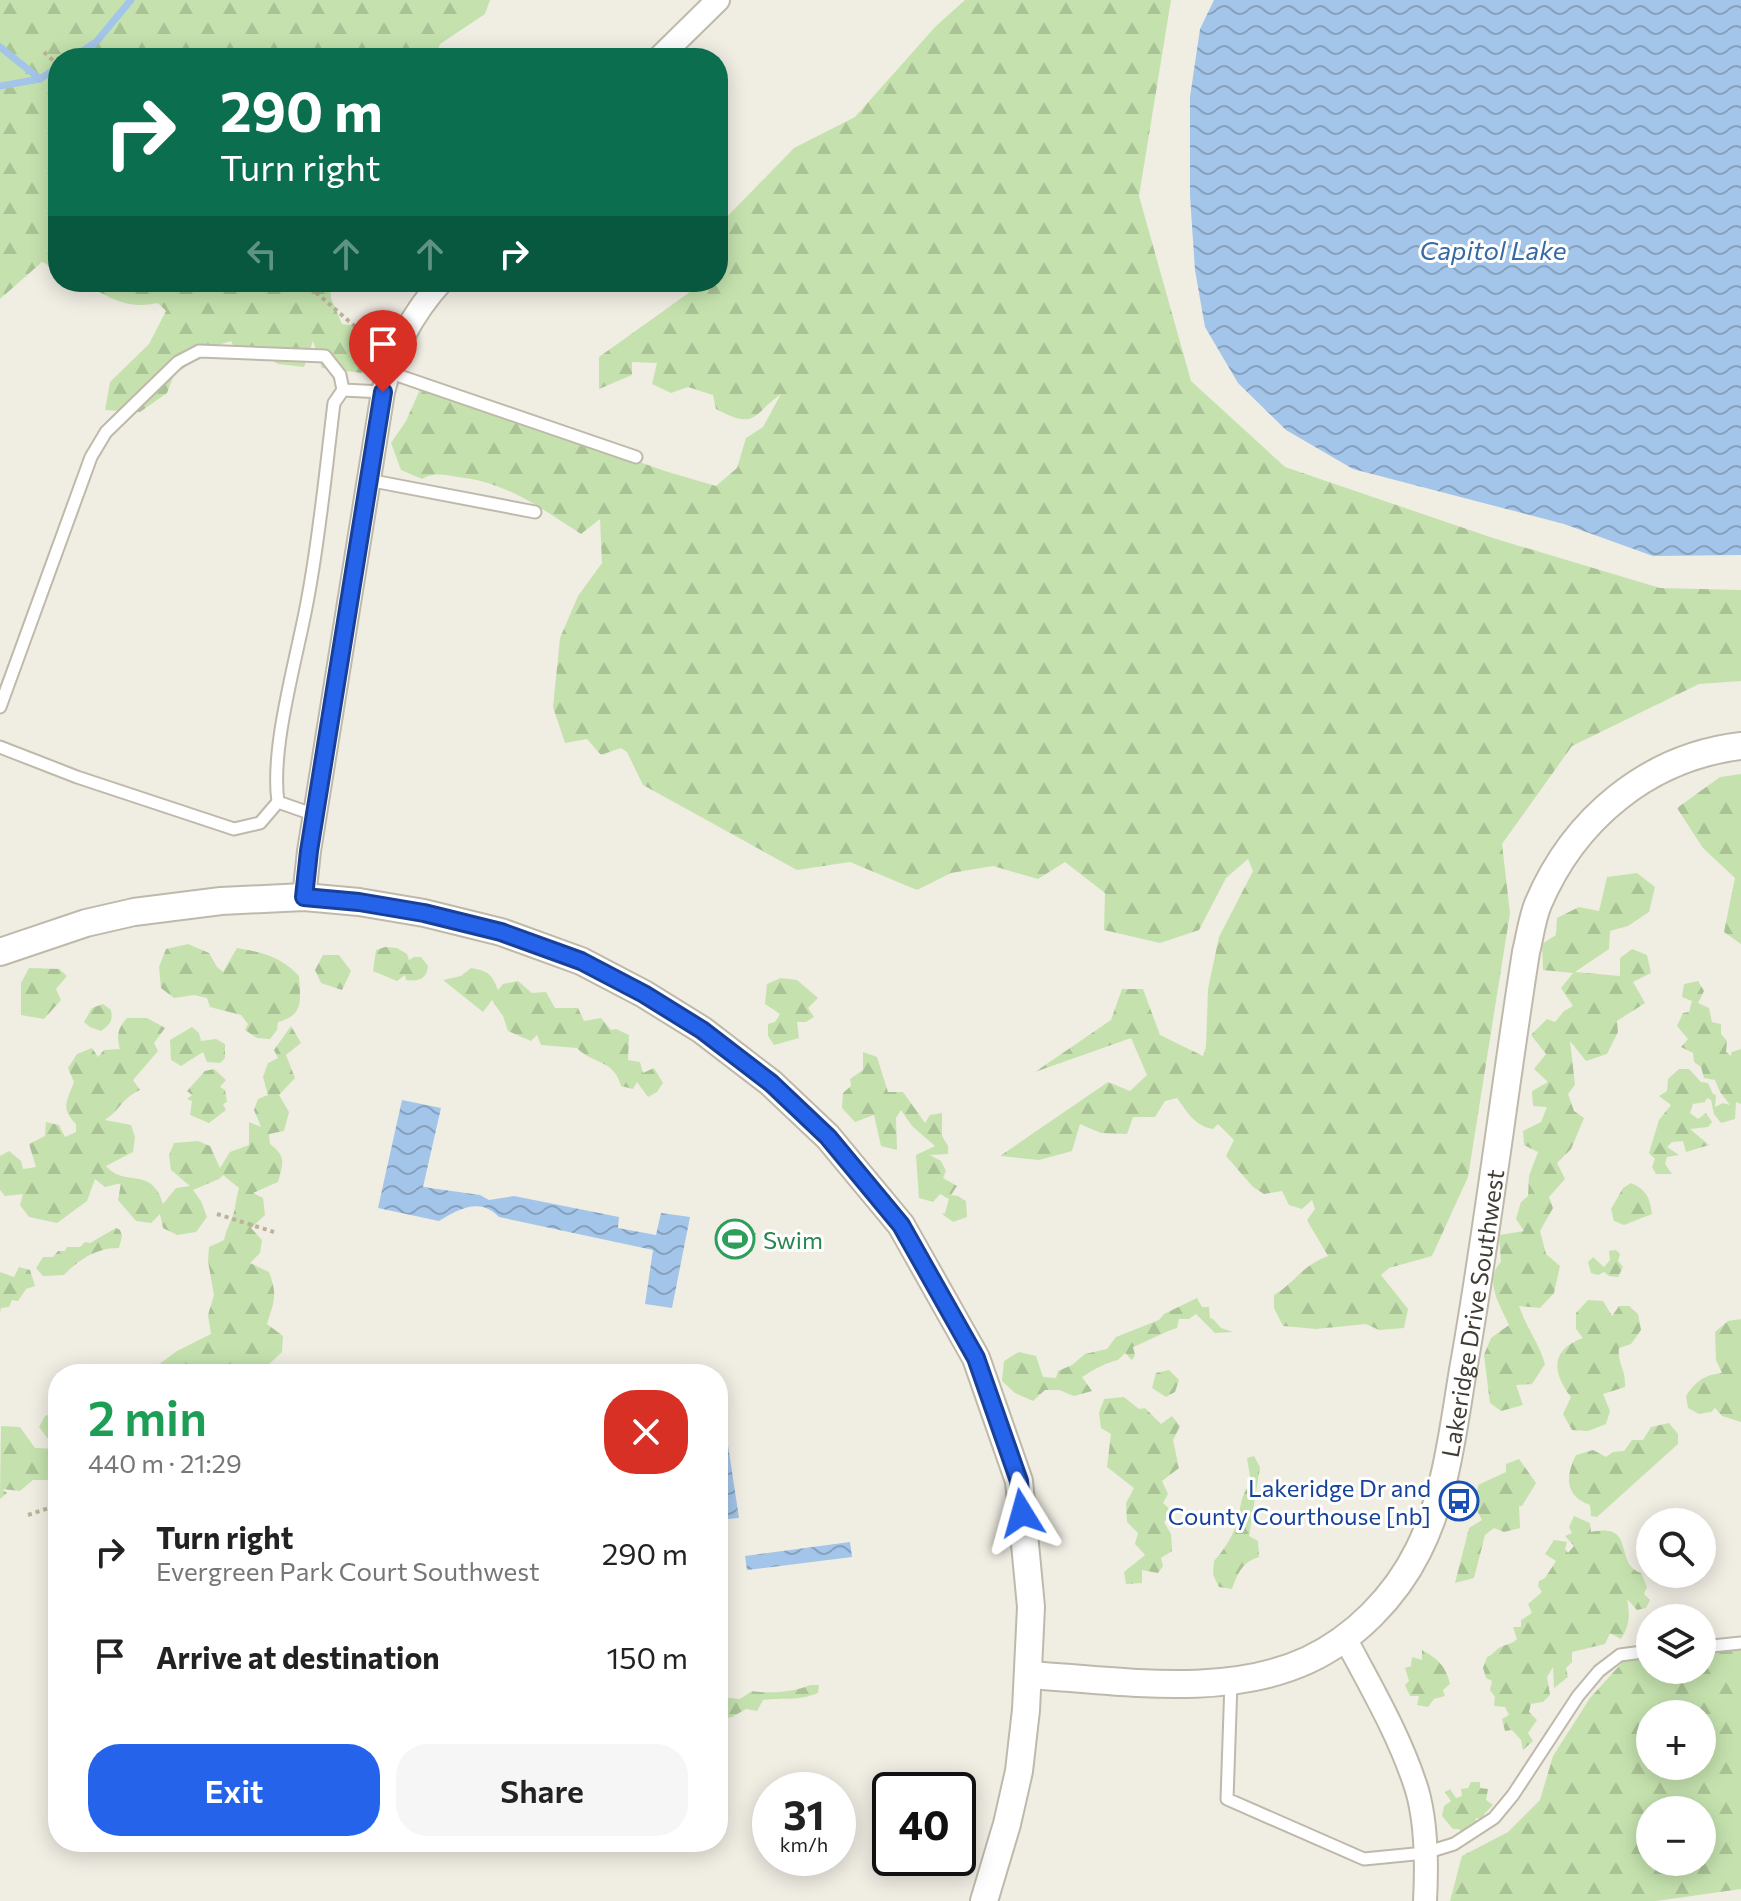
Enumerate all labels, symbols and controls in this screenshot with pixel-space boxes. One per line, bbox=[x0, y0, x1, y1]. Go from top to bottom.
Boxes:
text: 290 m bbox=[220, 75, 383, 144]
icon: right bbox=[88, 80, 192, 184]
text: Turn right bbox=[220, 144, 381, 188]
icon: left bbox=[240, 232, 284, 276]
icon: ahead bbox=[324, 232, 368, 276]
icon: ahead bbox=[408, 232, 452, 276]
icon: right bbox=[492, 232, 536, 276]
water label: Capitol Lake bbox=[1420, 234, 1567, 265]
pin bbox=[349, 310, 417, 392]
icon: arrive bbox=[361, 322, 405, 366]
street label: Lakeridge Drive Southwest bbox=[1434, 1167, 1509, 1459]
sports icon: Swim bbox=[714, 1218, 756, 1260]
place label: Swim bbox=[763, 1225, 823, 1254]
text: 2 min bbox=[88, 1387, 207, 1446]
button: close bbox=[604, 1390, 688, 1474]
text: 440 m · 21:29 bbox=[88, 1447, 242, 1478]
position arrow bbox=[980, 1471, 1064, 1555]
place label: Lakeridge Dr and County Courthouse [nb] bbox=[1168, 1473, 1431, 1530]
bus stop icon: Lakeridge Dr and County Courthouse [nb] bbox=[1438, 1480, 1480, 1522]
map controls bbox=[1636, 1508, 1716, 1876]
button: search bbox=[1636, 1508, 1716, 1588]
text: Turn right bbox=[156, 1518, 293, 1555]
icon: right bbox=[88, 1530, 132, 1574]
text: 290 m bbox=[602, 1534, 688, 1571]
text: Evergreen Park Court Southwest bbox=[156, 1555, 540, 1586]
button: layers bbox=[1636, 1604, 1716, 1684]
icon: arrive bbox=[88, 1634, 132, 1678]
text: Arrive at destination bbox=[156, 1638, 440, 1675]
text: 150 m bbox=[606, 1638, 688, 1675]
button: + bbox=[1636, 1700, 1716, 1780]
button: Exit bbox=[88, 1744, 380, 1836]
button: Share bbox=[396, 1744, 688, 1836]
speed limit sign: 40 bbox=[872, 1772, 976, 1876]
text: 31 bbox=[783, 1789, 825, 1838]
button: − bbox=[1636, 1796, 1716, 1876]
text: km/h bbox=[780, 1832, 828, 1856]

